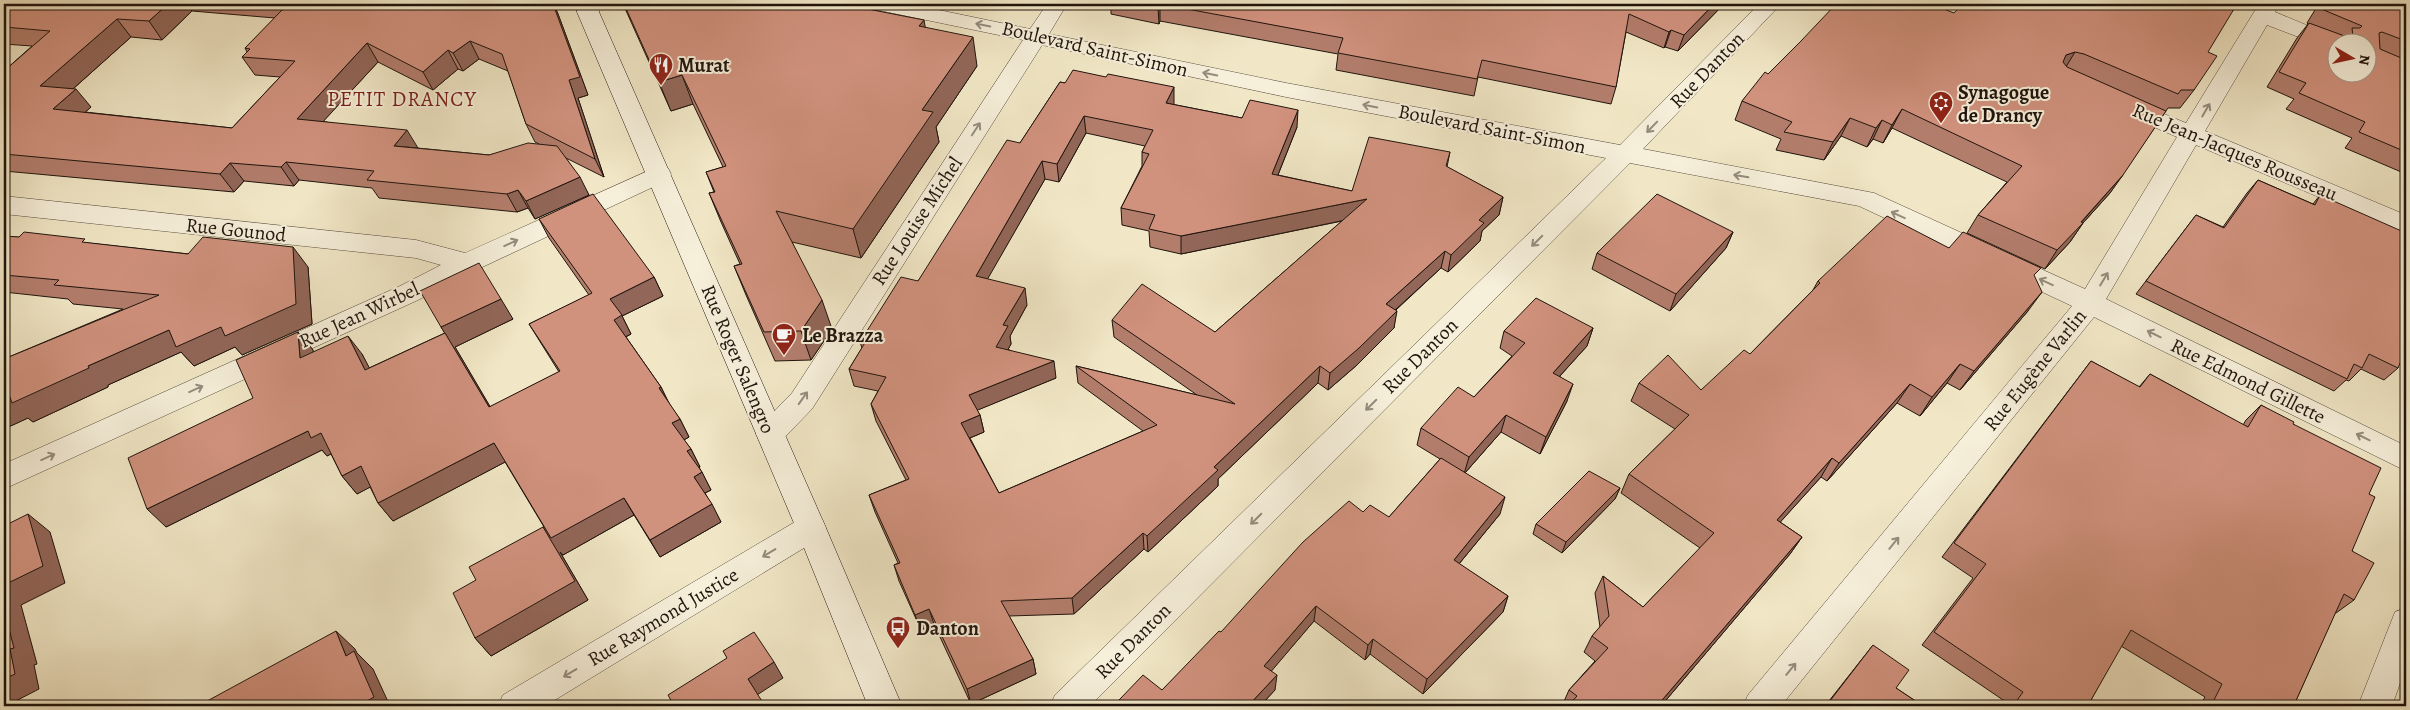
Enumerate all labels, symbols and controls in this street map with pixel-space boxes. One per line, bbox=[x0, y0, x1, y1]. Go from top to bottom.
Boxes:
street label: Boulevard Saint-Simon bbox=[999, 14, 1191, 84]
one-way arrow bbox=[976, 19, 992, 29]
street label: Rue Danton bbox=[1664, 26, 1751, 114]
north arrow bbox=[2328, 32, 2378, 82]
restaurant icon: Murat bbox=[648, 52, 674, 86]
place label: Murat bbox=[678, 52, 730, 79]
text: N bbox=[2354, 53, 2375, 66]
one-way arrow bbox=[1203, 69, 1219, 79]
place label: Synagogue de Drancy bbox=[1958, 79, 2049, 129]
district label: PETIT DRANCY bbox=[327, 85, 477, 113]
synagogue icon: Synagogue de Drancy bbox=[1928, 90, 1954, 124]
street label: Rue Jean-Jacques Rousseau bbox=[2128, 97, 2342, 208]
street label: Boulevard Saint-Simon bbox=[1396, 98, 1588, 160]
one-way arrow bbox=[1362, 100, 1378, 110]
one-way arrow bbox=[2202, 104, 2212, 118]
one-way arrow bbox=[1646, 120, 1658, 132]
one-way arrow bbox=[970, 122, 981, 136]
street label: Rue Louise Michel bbox=[865, 151, 969, 291]
one-way arrow bbox=[1734, 171, 1750, 181]
one-way arrow bbox=[1891, 209, 1906, 219]
street label: Rue Gounod bbox=[184, 211, 288, 249]
one-way arrow bbox=[1531, 235, 1543, 247]
one-way arrow bbox=[503, 237, 518, 247]
one-way arrow bbox=[2100, 273, 2110, 287]
street label: Rue Jean Wirbel bbox=[295, 275, 423, 355]
one-way arrow bbox=[2039, 277, 2054, 287]
street label: Rue Roger Salengro bbox=[694, 280, 782, 438]
street label: Rue Eugène Varlin bbox=[1977, 303, 2093, 437]
street label: Rue Danton bbox=[1376, 312, 1464, 400]
cafe icon: Le Brazza bbox=[771, 322, 797, 356]
place label: Le Brazza bbox=[802, 322, 884, 349]
one-way arrow bbox=[2147, 329, 2162, 338]
street label: Rue Edmond Gillette bbox=[2166, 332, 2330, 430]
one-way arrow bbox=[188, 384, 203, 394]
one-way arrow bbox=[798, 391, 808, 405]
one-way arrow bbox=[1365, 399, 1378, 411]
one-way arrow bbox=[2355, 432, 2370, 442]
one-way arrow bbox=[40, 451, 55, 461]
one-way arrow bbox=[1250, 513, 1262, 525]
one-way arrow bbox=[1888, 537, 1899, 550]
one-way arrow bbox=[763, 548, 777, 558]
street label: Rue Raymond Justice bbox=[583, 561, 743, 673]
street label: Rue Danton bbox=[1089, 597, 1177, 685]
bus stop icon: Danton bbox=[885, 615, 911, 649]
place label: Danton bbox=[916, 615, 979, 642]
one-way arrow bbox=[1785, 662, 1796, 675]
one-way arrow bbox=[564, 669, 578, 679]

